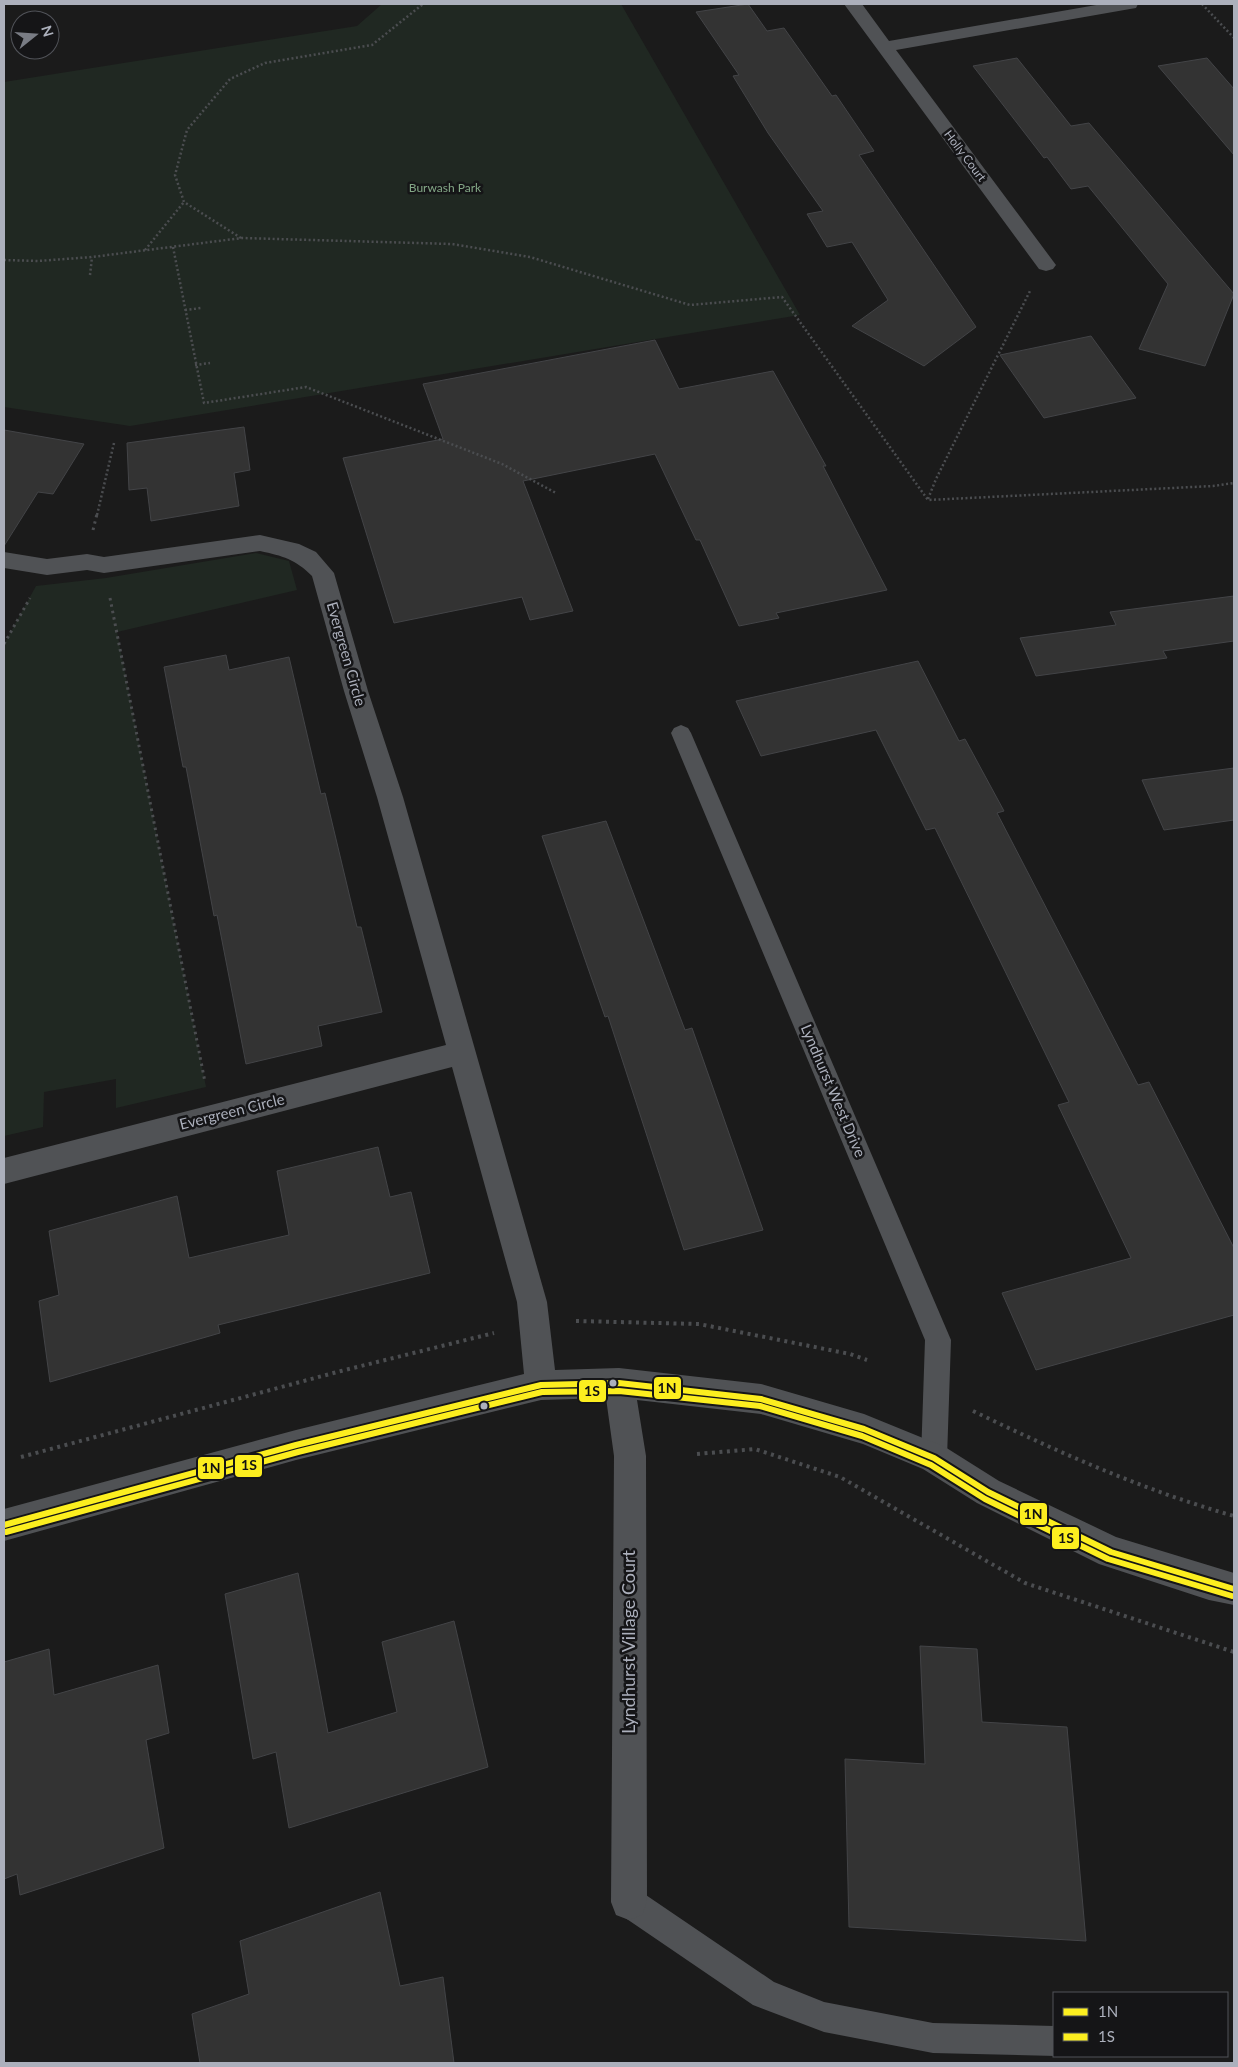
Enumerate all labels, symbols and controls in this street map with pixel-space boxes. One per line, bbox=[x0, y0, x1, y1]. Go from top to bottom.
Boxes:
north arrow bbox=[10, 10, 60, 60]
text: N bbox=[38, 23, 58, 39]
street label: Holly Court bbox=[941, 127, 990, 185]
park label: Burwash Park bbox=[409, 180, 482, 195]
street label: Evergreen Circle bbox=[324, 600, 370, 708]
street label: Lyndhurst West Drive bbox=[798, 1021, 870, 1160]
street label: Evergreen Circle bbox=[177, 1089, 286, 1133]
line badge: 1N bbox=[653, 1376, 682, 1400]
unlabelled marker bbox=[608, 1378, 618, 1388]
line badge: 1S bbox=[578, 1379, 607, 1403]
text: 1N bbox=[658, 1379, 676, 1396]
text: 1S bbox=[584, 1382, 600, 1399]
unlabelled marker bbox=[479, 1401, 489, 1411]
line badge: 1S bbox=[234, 1454, 263, 1478]
line badge: 1N bbox=[197, 1456, 225, 1480]
text: 1S bbox=[241, 1456, 257, 1473]
text: 1N bbox=[202, 1459, 220, 1476]
line badge: 1N bbox=[1019, 1502, 1048, 1526]
text: 1N bbox=[1024, 1505, 1042, 1522]
line badge: 1S bbox=[1051, 1526, 1080, 1550]
text: 1S bbox=[1058, 1529, 1074, 1546]
street label: Lyndhurst Village Court bbox=[617, 1549, 639, 1734]
legend bbox=[1053, 1992, 1228, 2057]
text: 1N bbox=[1098, 2002, 1118, 2020]
text: 1S bbox=[1098, 2027, 1115, 2045]

